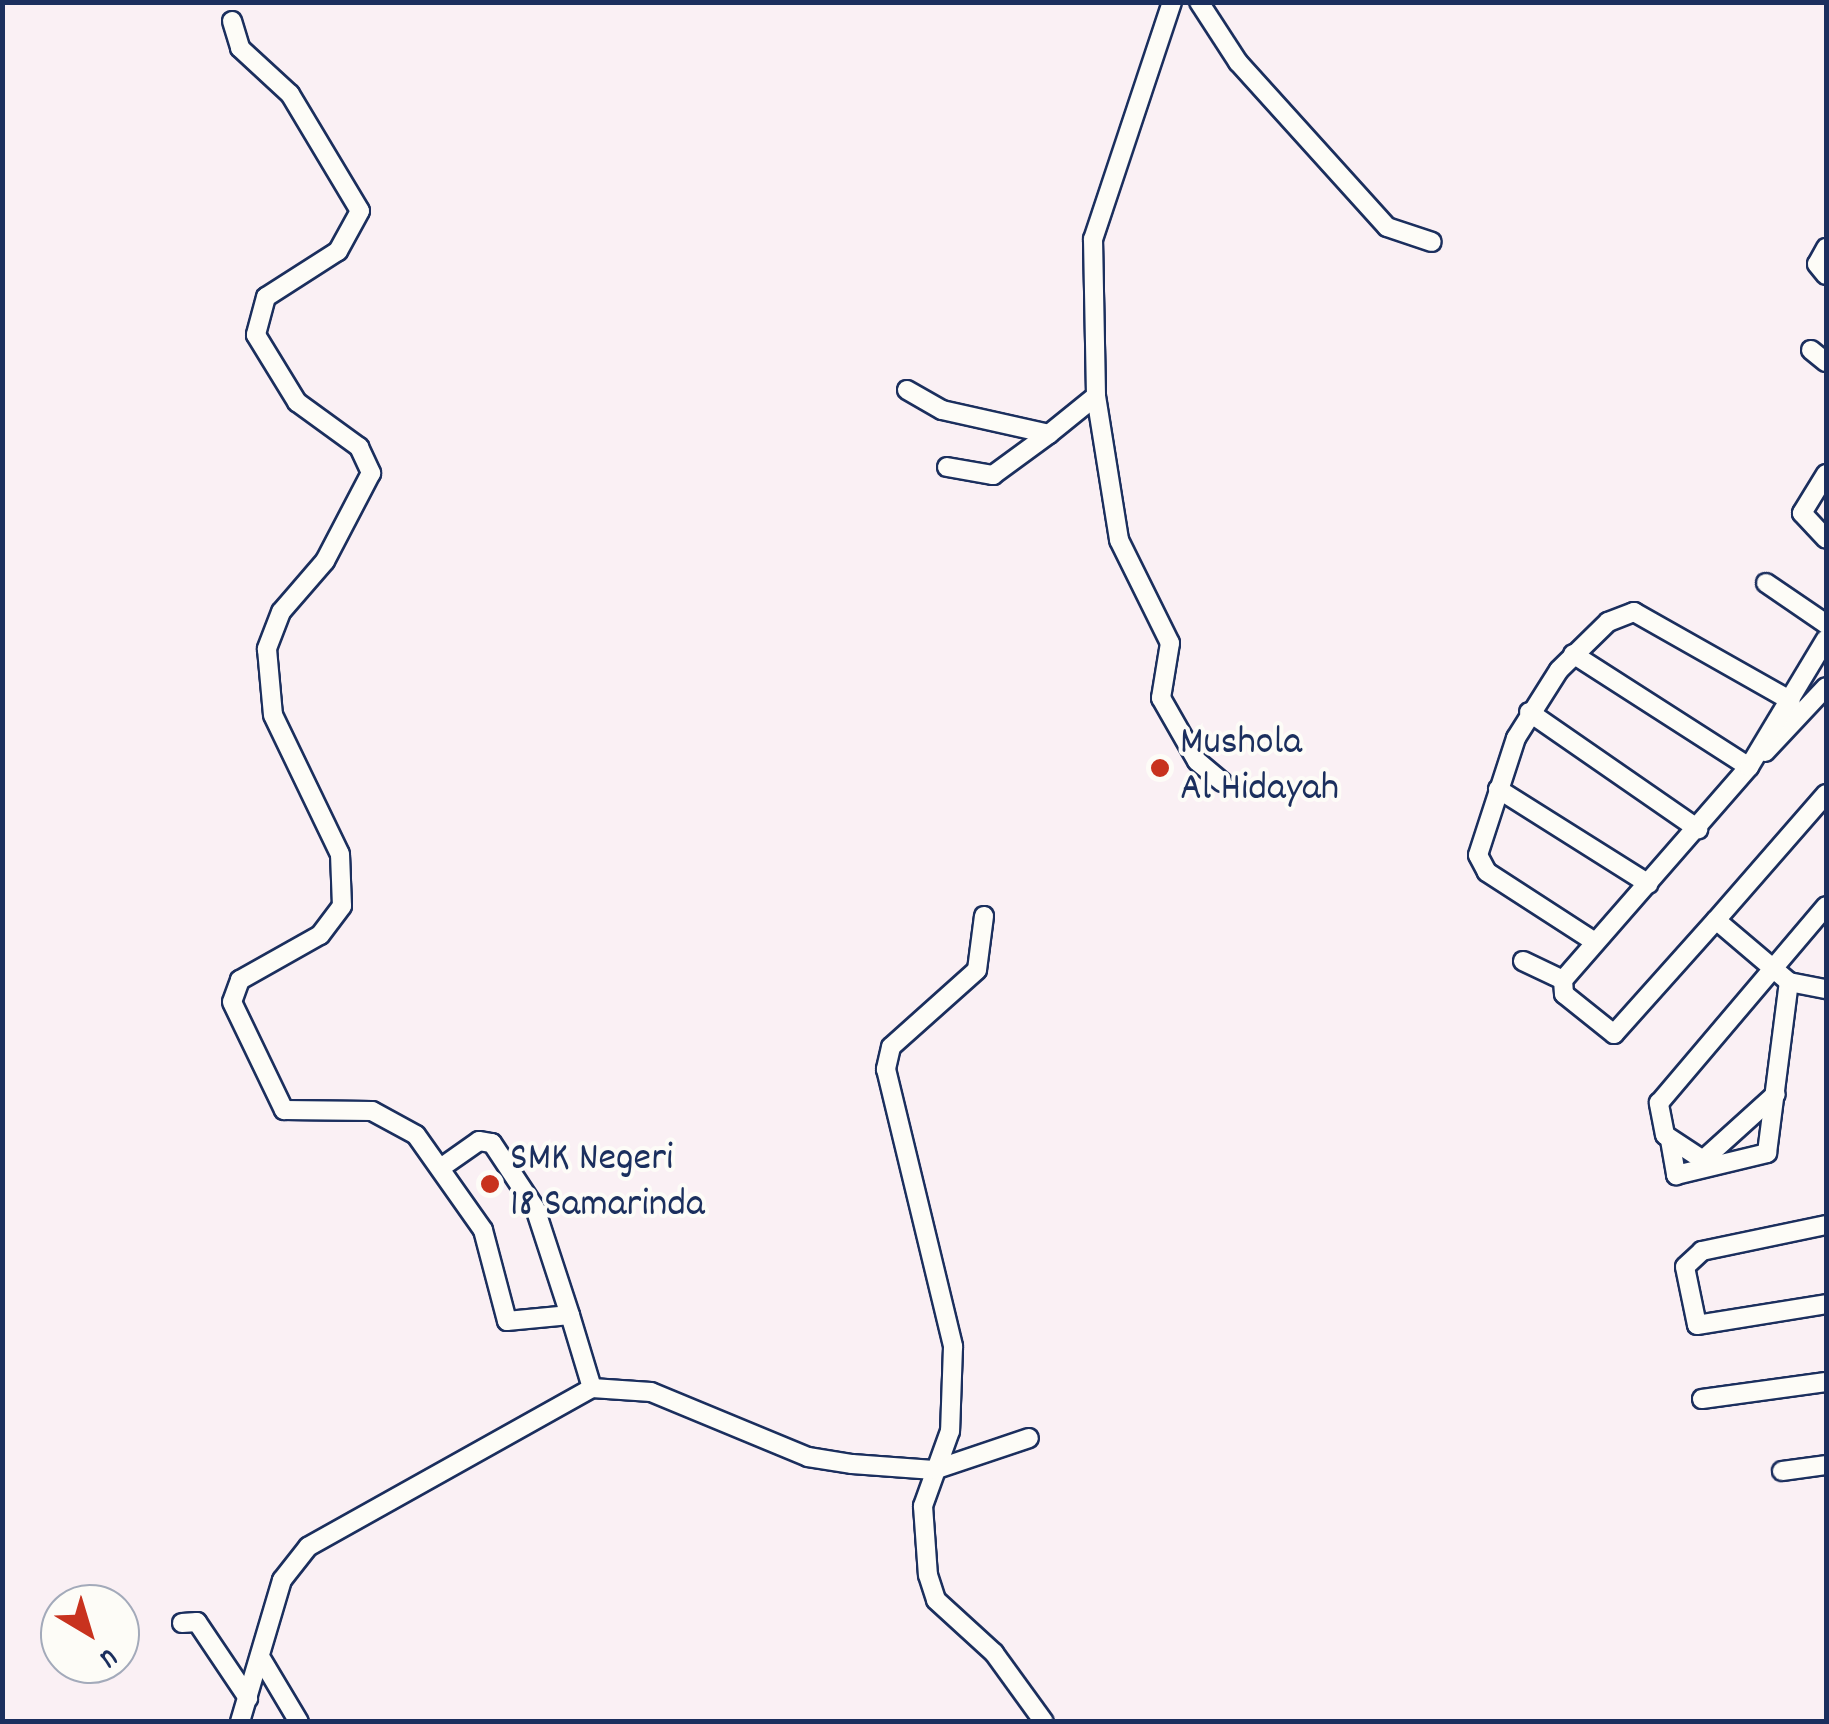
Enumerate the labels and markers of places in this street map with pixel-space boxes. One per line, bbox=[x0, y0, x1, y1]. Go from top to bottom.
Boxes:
place label: Mushola Al Hidayah bbox=[1180, 721, 1339, 815]
marker: Mushola Al Hidayah bbox=[1149, 757, 1171, 779]
place label: SMK Negeri 18 Samarinda bbox=[510, 1137, 705, 1231]
marker: SMK Negeri 18 Samarinda bbox=[479, 1173, 501, 1195]

